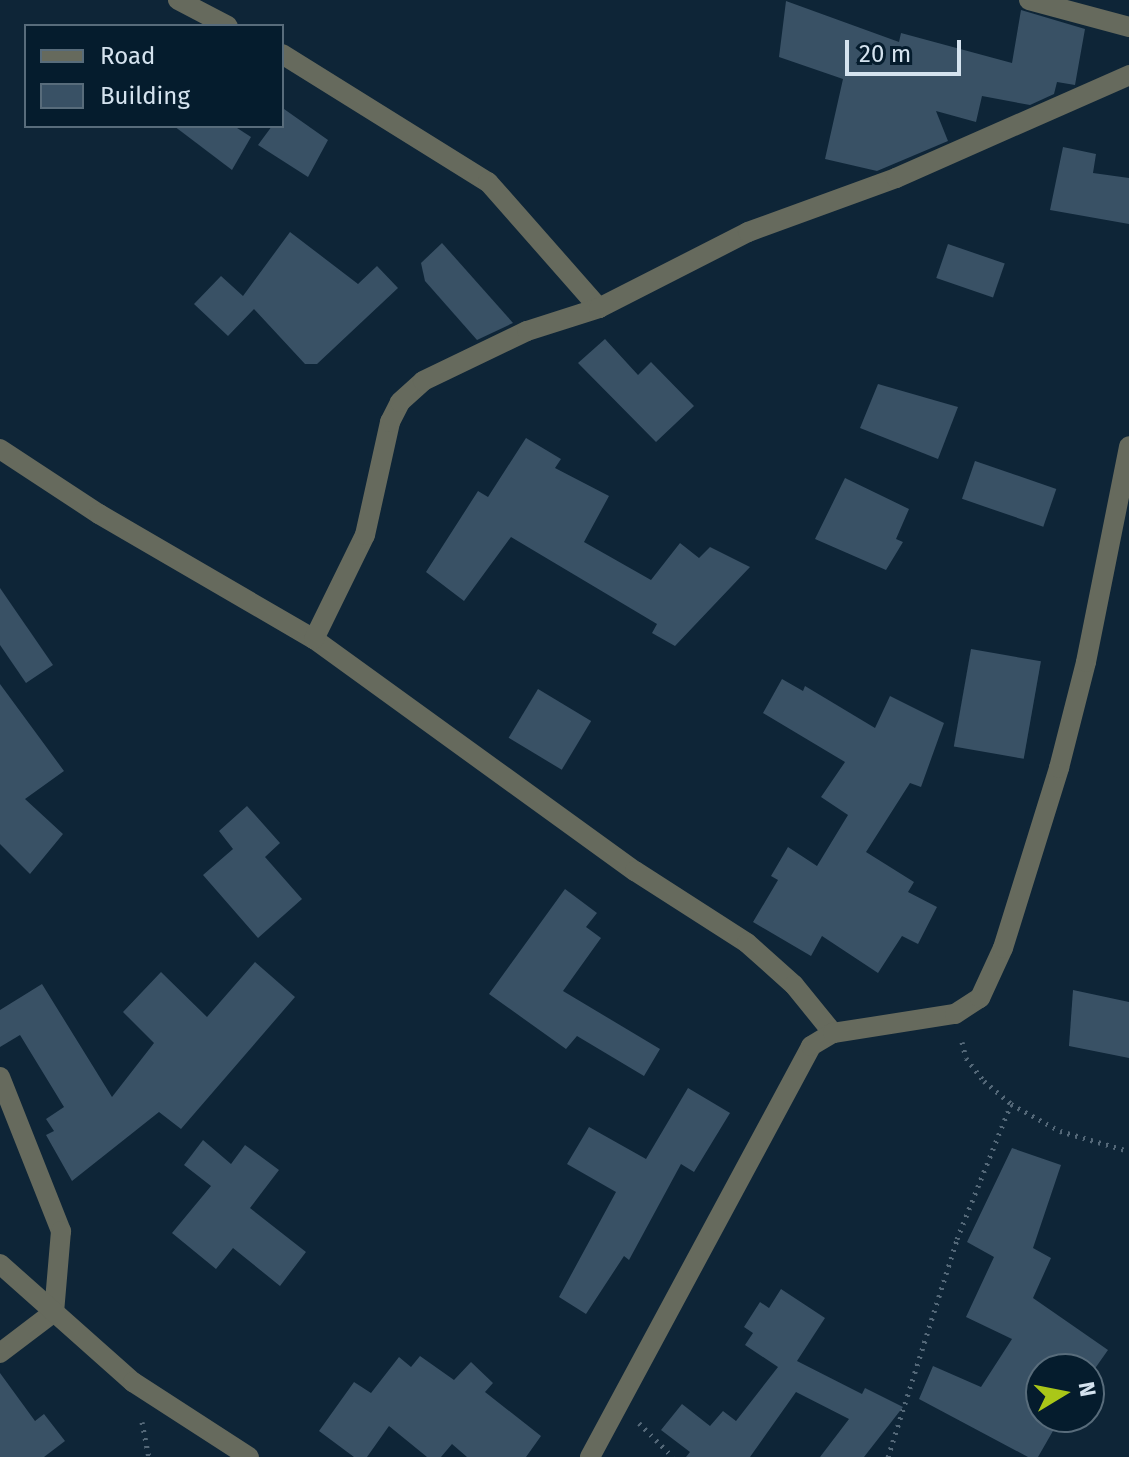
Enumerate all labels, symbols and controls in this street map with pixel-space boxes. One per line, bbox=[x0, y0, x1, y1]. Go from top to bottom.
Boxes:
legend bbox=[24, 24, 284, 128]
scale bar bbox=[849, 24, 965, 74]
text: 20 m bbox=[859, 40, 911, 68]
text: Road bbox=[100, 42, 155, 70]
text: Building bbox=[100, 82, 190, 110]
north arrow bbox=[1025, 1353, 1105, 1433]
text: N bbox=[1073, 1380, 1102, 1399]

